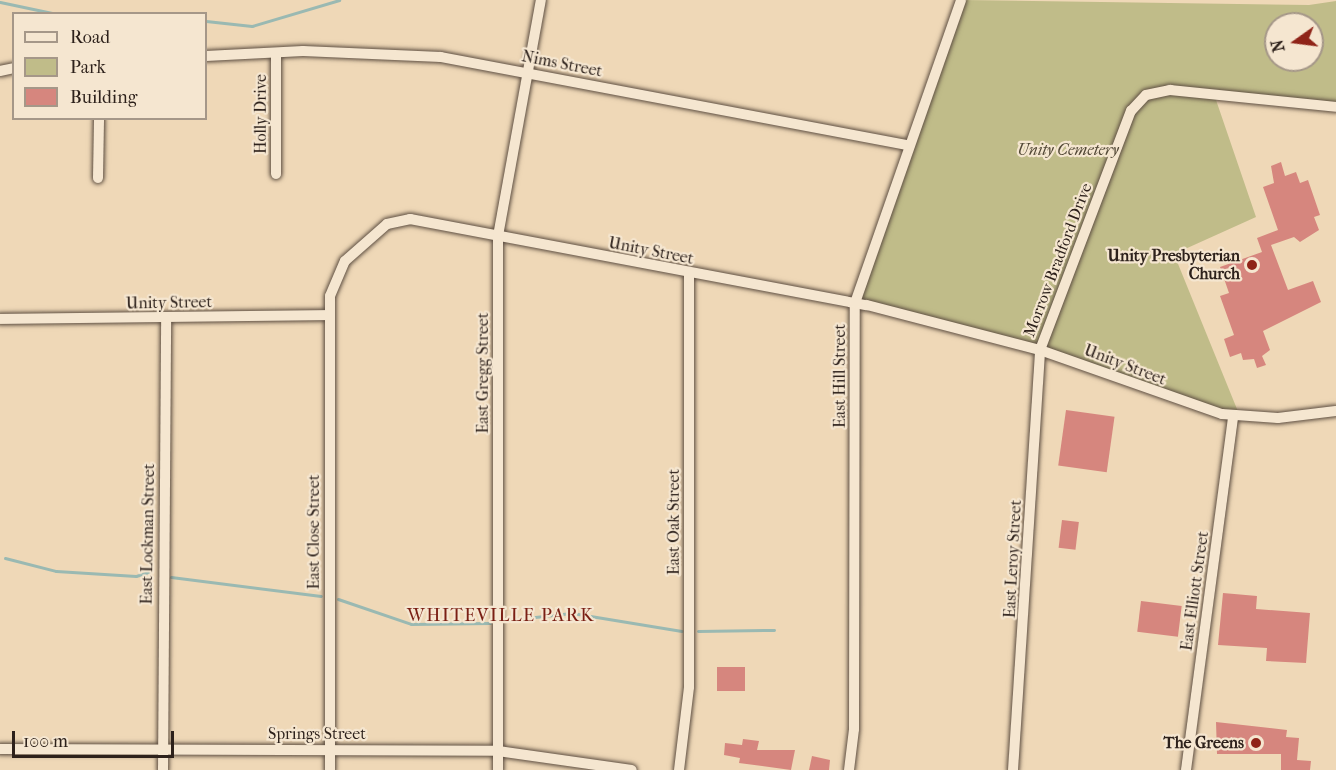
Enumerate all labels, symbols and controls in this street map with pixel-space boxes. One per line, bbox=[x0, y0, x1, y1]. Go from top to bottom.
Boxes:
legend bbox=[12, 12, 207, 120]
north arrow bbox=[1264, 12, 1324, 72]
text: Road bbox=[70, 27, 110, 48]
text: N bbox=[1267, 38, 1289, 54]
street label: Nims Street bbox=[520, 47, 604, 81]
text: Park bbox=[70, 57, 106, 78]
street label: Holly Drive bbox=[251, 74, 271, 154]
text: Building bbox=[70, 87, 137, 108]
park label: Unity Cemetery bbox=[1017, 140, 1119, 160]
street label: Morrow Bradford Drive bbox=[1020, 180, 1096, 340]
street label: Unity Street bbox=[607, 233, 695, 269]
place label: Unity Presbyterian Church bbox=[1108, 246, 1240, 284]
marker: Unity Presbyterian Church bbox=[1245, 258, 1259, 272]
street label: Unity Street bbox=[126, 293, 212, 313]
street label: East Gregg Street bbox=[473, 313, 493, 433]
street label: East Hill Street bbox=[830, 324, 850, 428]
street label: Unity Street bbox=[1081, 341, 1169, 389]
street label: East Lockman Street bbox=[137, 463, 159, 605]
street label: East Oak Street bbox=[664, 469, 684, 575]
street label: East Close Street bbox=[304, 475, 324, 589]
street label: East Leroy Street bbox=[1000, 499, 1026, 619]
street label: East Elliott Street bbox=[1177, 530, 1213, 652]
district label: WHITEVILLE PARK bbox=[407, 605, 595, 627]
scale bar bbox=[15, 719, 177, 757]
street label: Springs Street bbox=[268, 724, 366, 744]
text: 100 m bbox=[23, 731, 68, 752]
place label: The Greens bbox=[1164, 733, 1244, 753]
marker: The Greens bbox=[1249, 736, 1263, 750]

